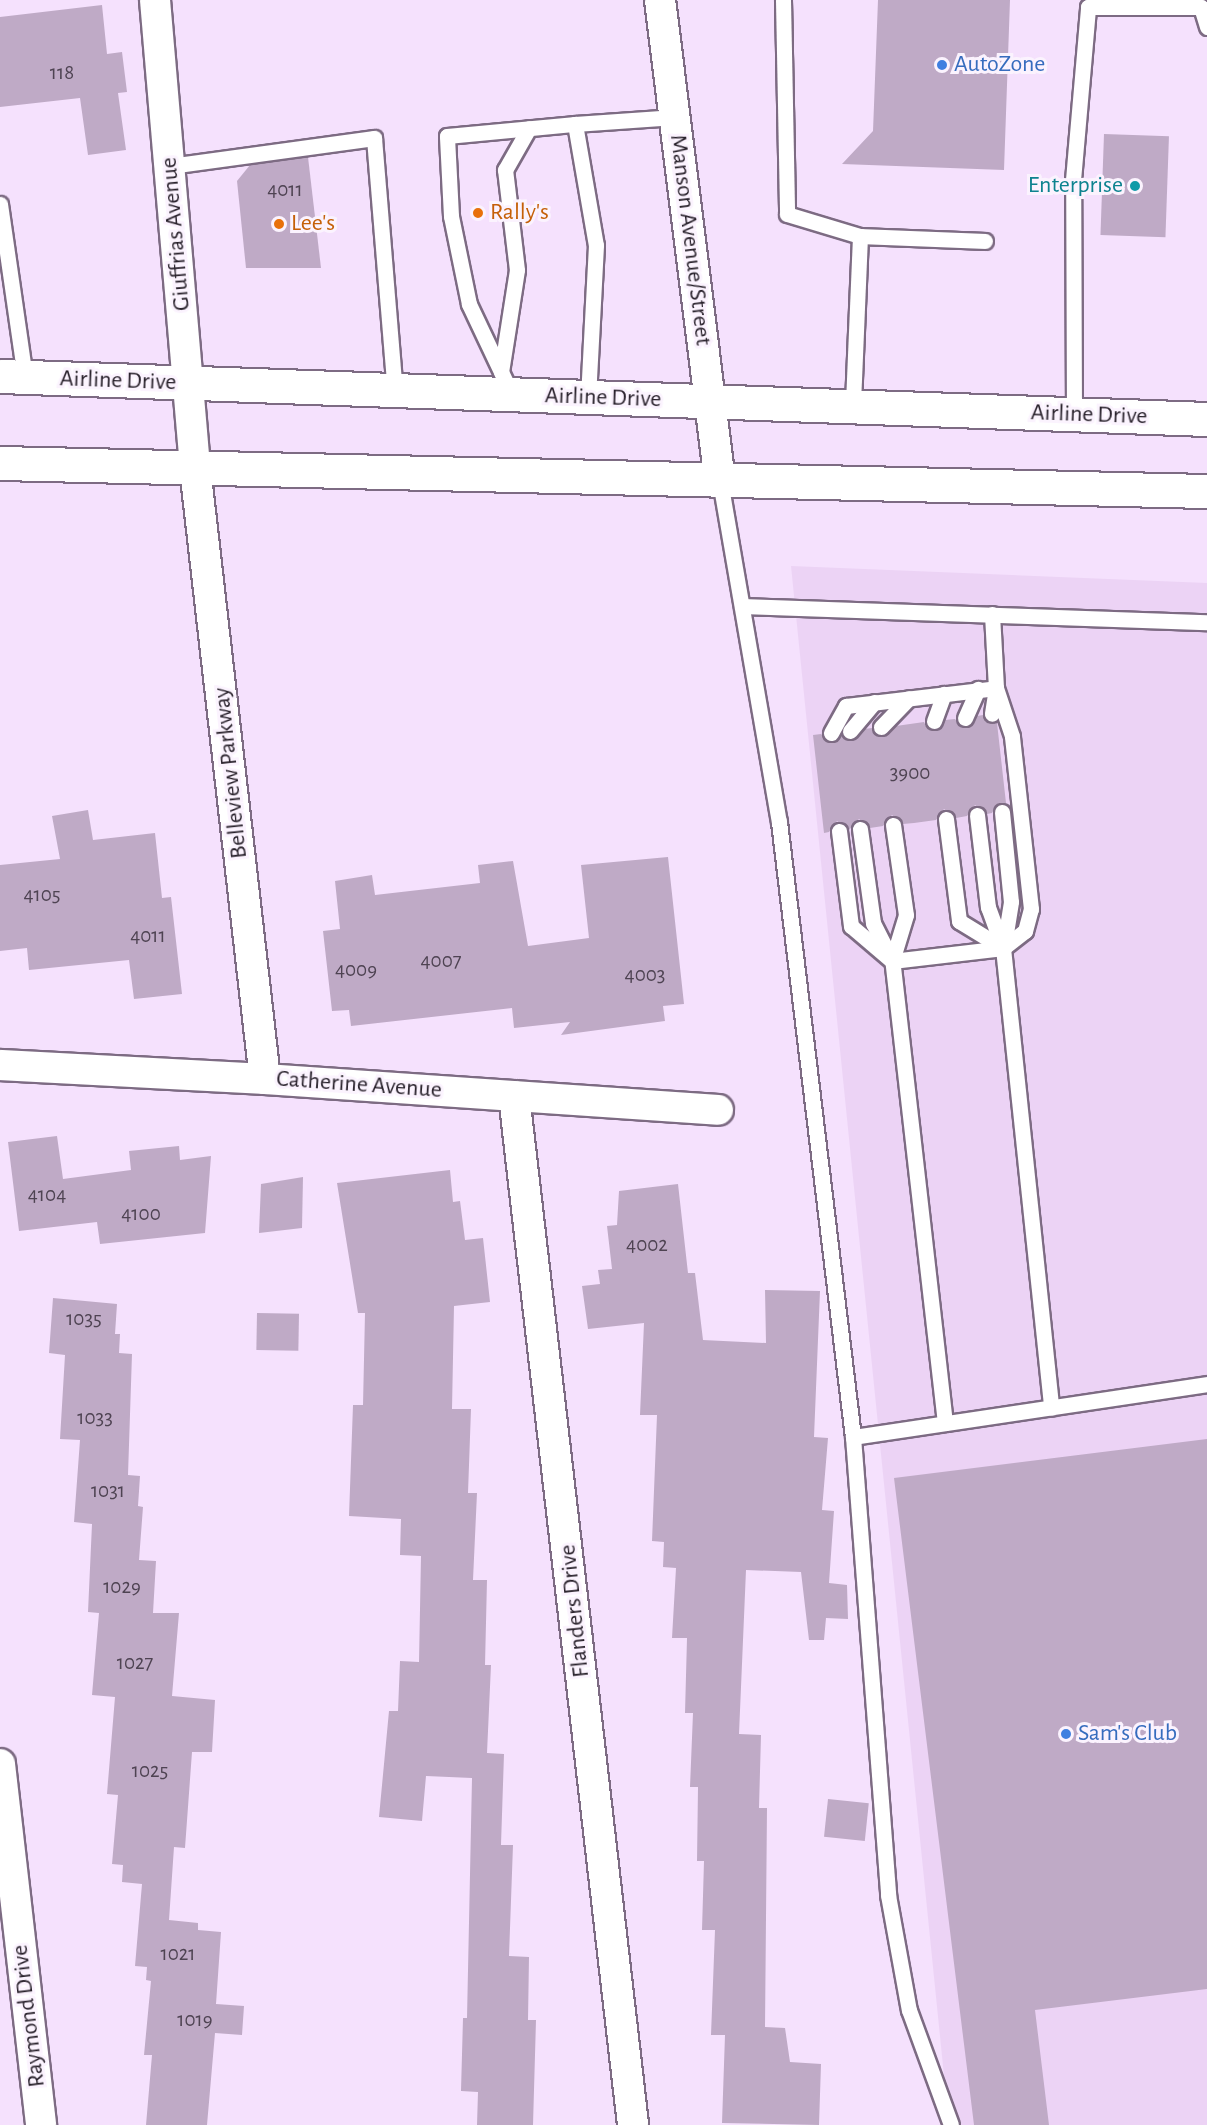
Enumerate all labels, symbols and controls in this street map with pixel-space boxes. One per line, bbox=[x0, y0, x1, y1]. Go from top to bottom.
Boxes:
place label: AutoZone bbox=[954, 51, 1045, 79]
marker: AutoZone bbox=[935, 58, 949, 72]
house number: 118 bbox=[50, 60, 74, 86]
street label: Manson Avenue/Street bbox=[663, 133, 717, 347]
street label: Giuffrias Avenue bbox=[155, 156, 197, 312]
place label: Enterprise bbox=[1028, 172, 1123, 200]
house number: 4011 bbox=[267, 177, 303, 203]
marker: Enterprise bbox=[1128, 179, 1142, 193]
place label: Rally's bbox=[490, 199, 549, 227]
marker: Rally's bbox=[471, 206, 485, 220]
place label: Lee's bbox=[291, 210, 335, 238]
marker: Lee's bbox=[272, 217, 286, 231]
street label: Airline Drive bbox=[59, 365, 177, 397]
street label: Airline Drive bbox=[544, 382, 662, 414]
street label: Airline Drive bbox=[1030, 399, 1148, 431]
street label: Belleview Parkway bbox=[208, 686, 254, 860]
house number: 3900 bbox=[890, 760, 930, 786]
house number: 4105 bbox=[23, 882, 61, 908]
house number: 4011 bbox=[130, 923, 166, 949]
house number: 4007 bbox=[420, 948, 462, 974]
house number: 4009 bbox=[335, 957, 377, 983]
house number: 4003 bbox=[625, 962, 665, 988]
street label: Catherine Avenue bbox=[275, 1065, 443, 1105]
house number: 4104 bbox=[28, 1182, 66, 1208]
house number: 4100 bbox=[121, 1201, 161, 1227]
house number: 4002 bbox=[626, 1232, 668, 1258]
house number: 1035 bbox=[66, 1306, 102, 1332]
house number: 1033 bbox=[77, 1405, 113, 1431]
house number: 1031 bbox=[91, 1478, 125, 1504]
street label: Flanders Drive bbox=[554, 1543, 596, 1679]
house number: 1029 bbox=[103, 1574, 141, 1600]
house number: 1027 bbox=[117, 1650, 153, 1676]
place label: Sam's Club bbox=[1078, 1720, 1177, 1748]
marker: Sam's Club bbox=[1059, 1727, 1073, 1741]
house number: 1025 bbox=[132, 1758, 168, 1784]
house number: 1021 bbox=[160, 1941, 196, 1967]
street label: Raymond Drive bbox=[6, 1943, 52, 2089]
house number: 1019 bbox=[177, 2007, 213, 2033]

